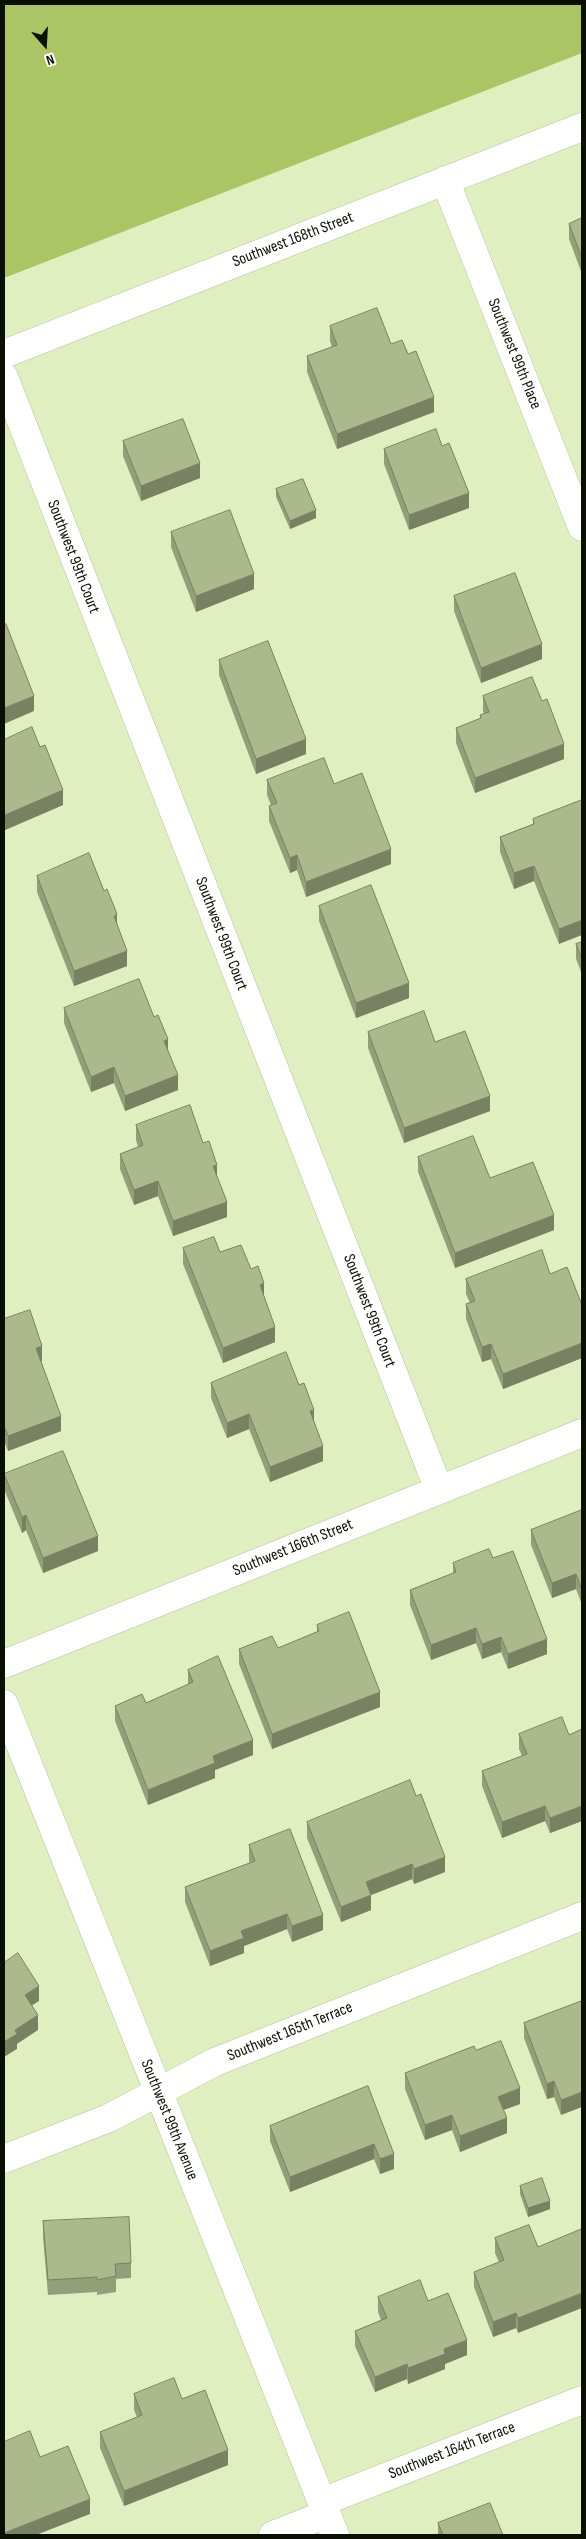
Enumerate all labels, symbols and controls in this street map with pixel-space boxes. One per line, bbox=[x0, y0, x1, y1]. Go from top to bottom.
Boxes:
north arrow bbox=[20, 20, 70, 70]
text: N bbox=[44, 50, 56, 69]
street label: Southwest 168th Street bbox=[230, 208, 356, 272]
street label: Southwest 99th Place bbox=[483, 296, 545, 412]
street label: Southwest 99th Court bbox=[43, 498, 103, 616]
street label: Southwest 99th Court bbox=[191, 875, 251, 993]
street label: Southwest 99th Court bbox=[339, 1252, 399, 1370]
street label: Southwest 166th Street bbox=[230, 1515, 356, 1581]
street label: Southwest 165th Terrace bbox=[225, 1998, 355, 2066]
street label: Southwest 99th Avenue bbox=[136, 2057, 202, 2183]
street label: Southwest 164th Terrace bbox=[386, 2418, 518, 2484]

